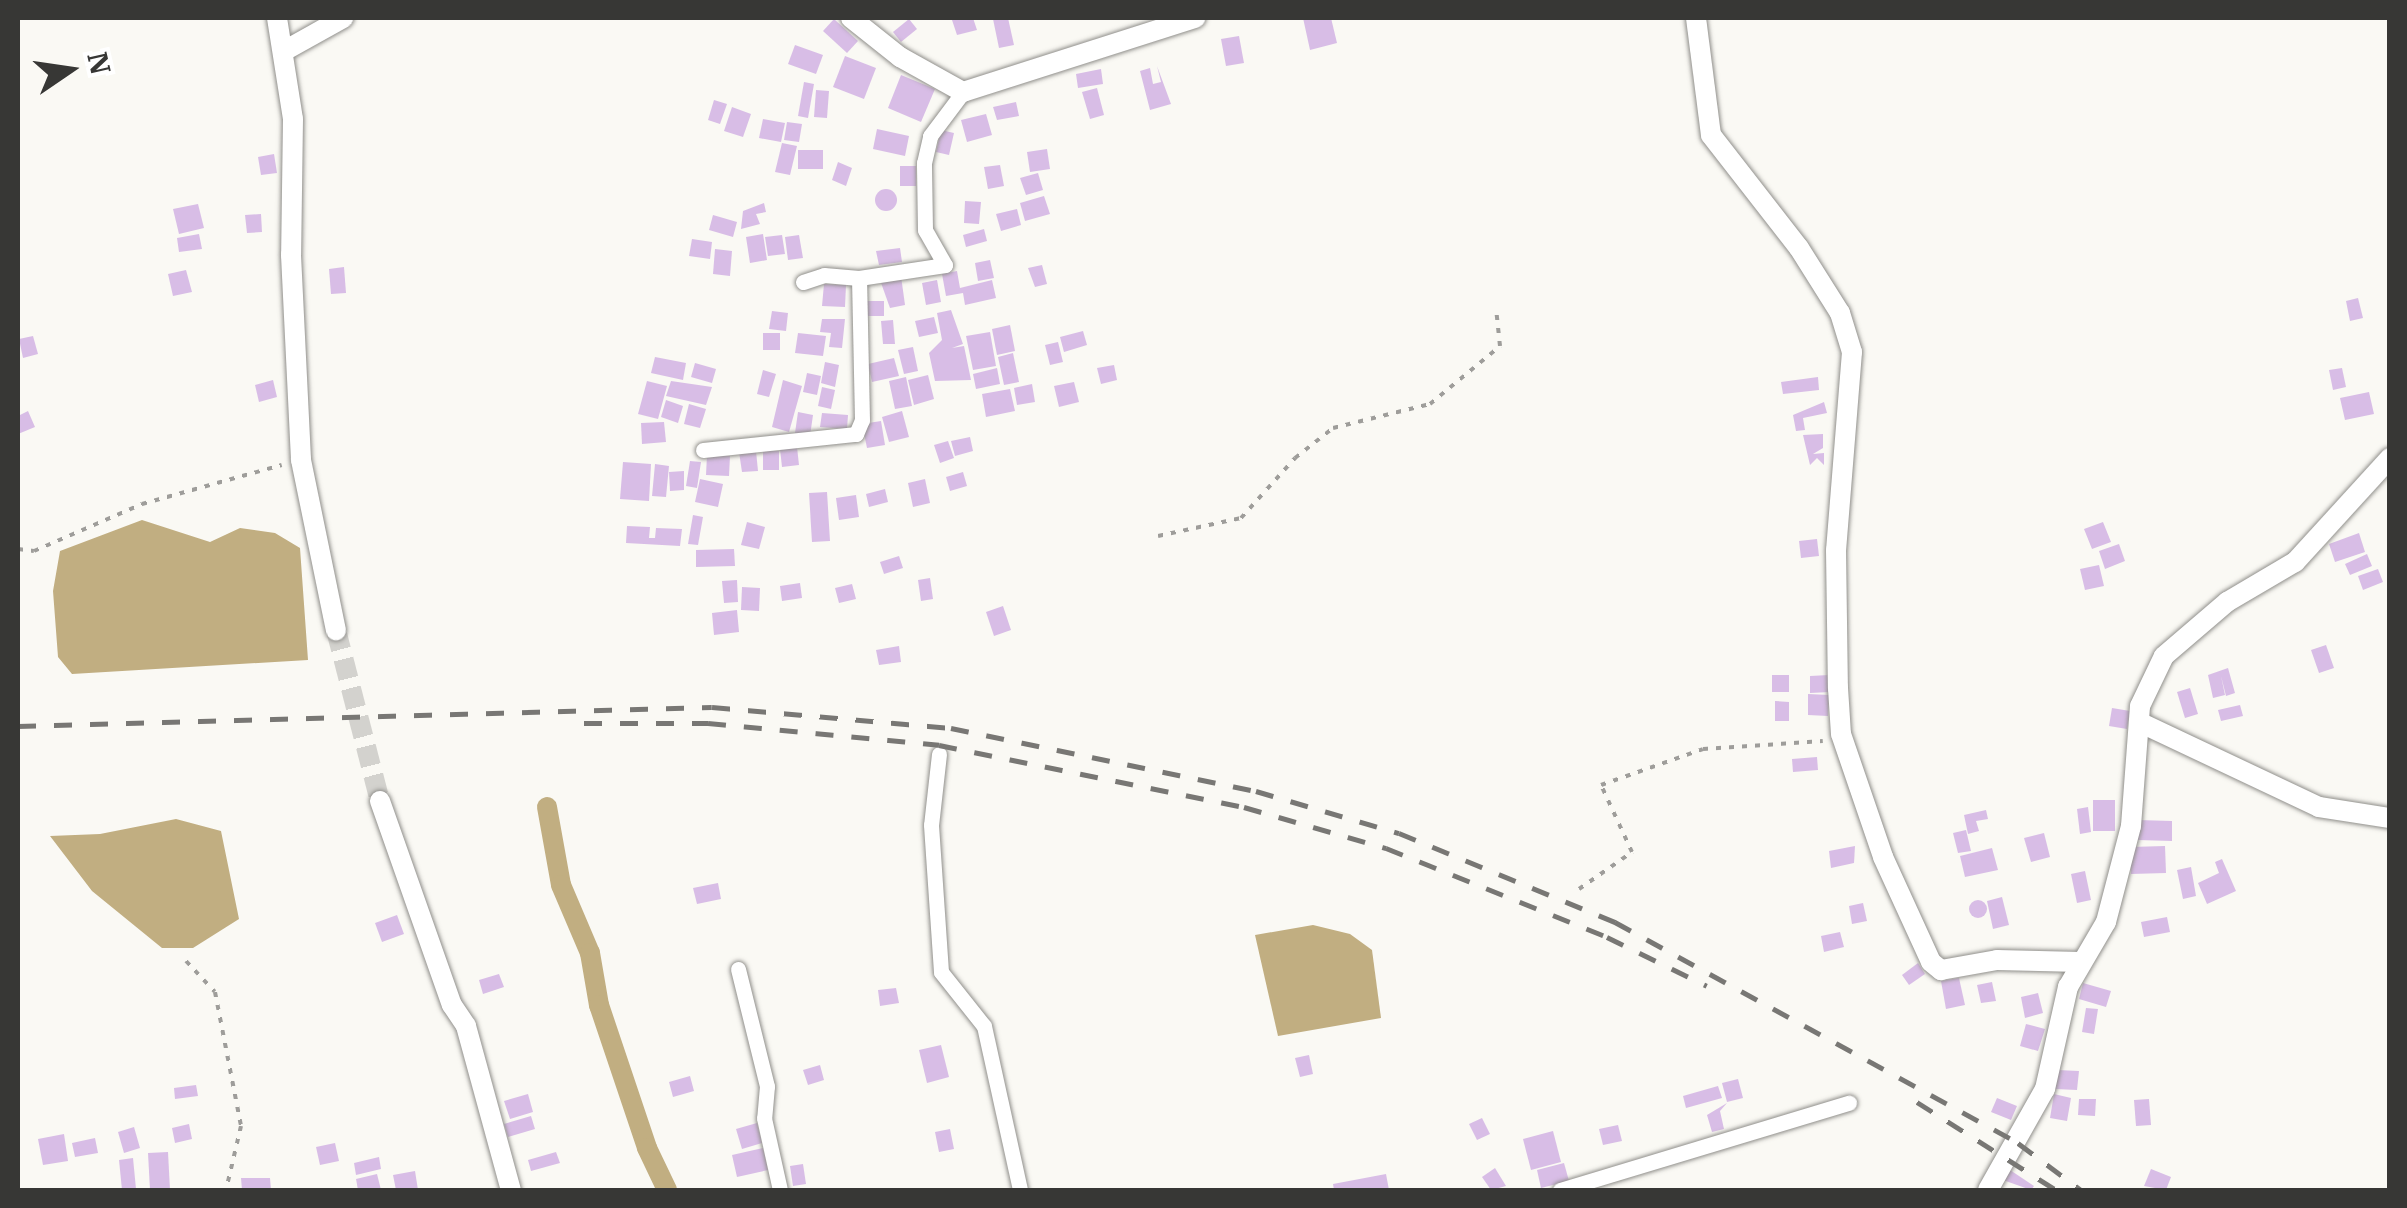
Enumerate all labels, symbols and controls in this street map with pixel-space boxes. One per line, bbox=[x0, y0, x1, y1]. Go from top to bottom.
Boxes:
north arrow bbox=[20, 20, 120, 120]
text: N bbox=[79, 48, 120, 78]

